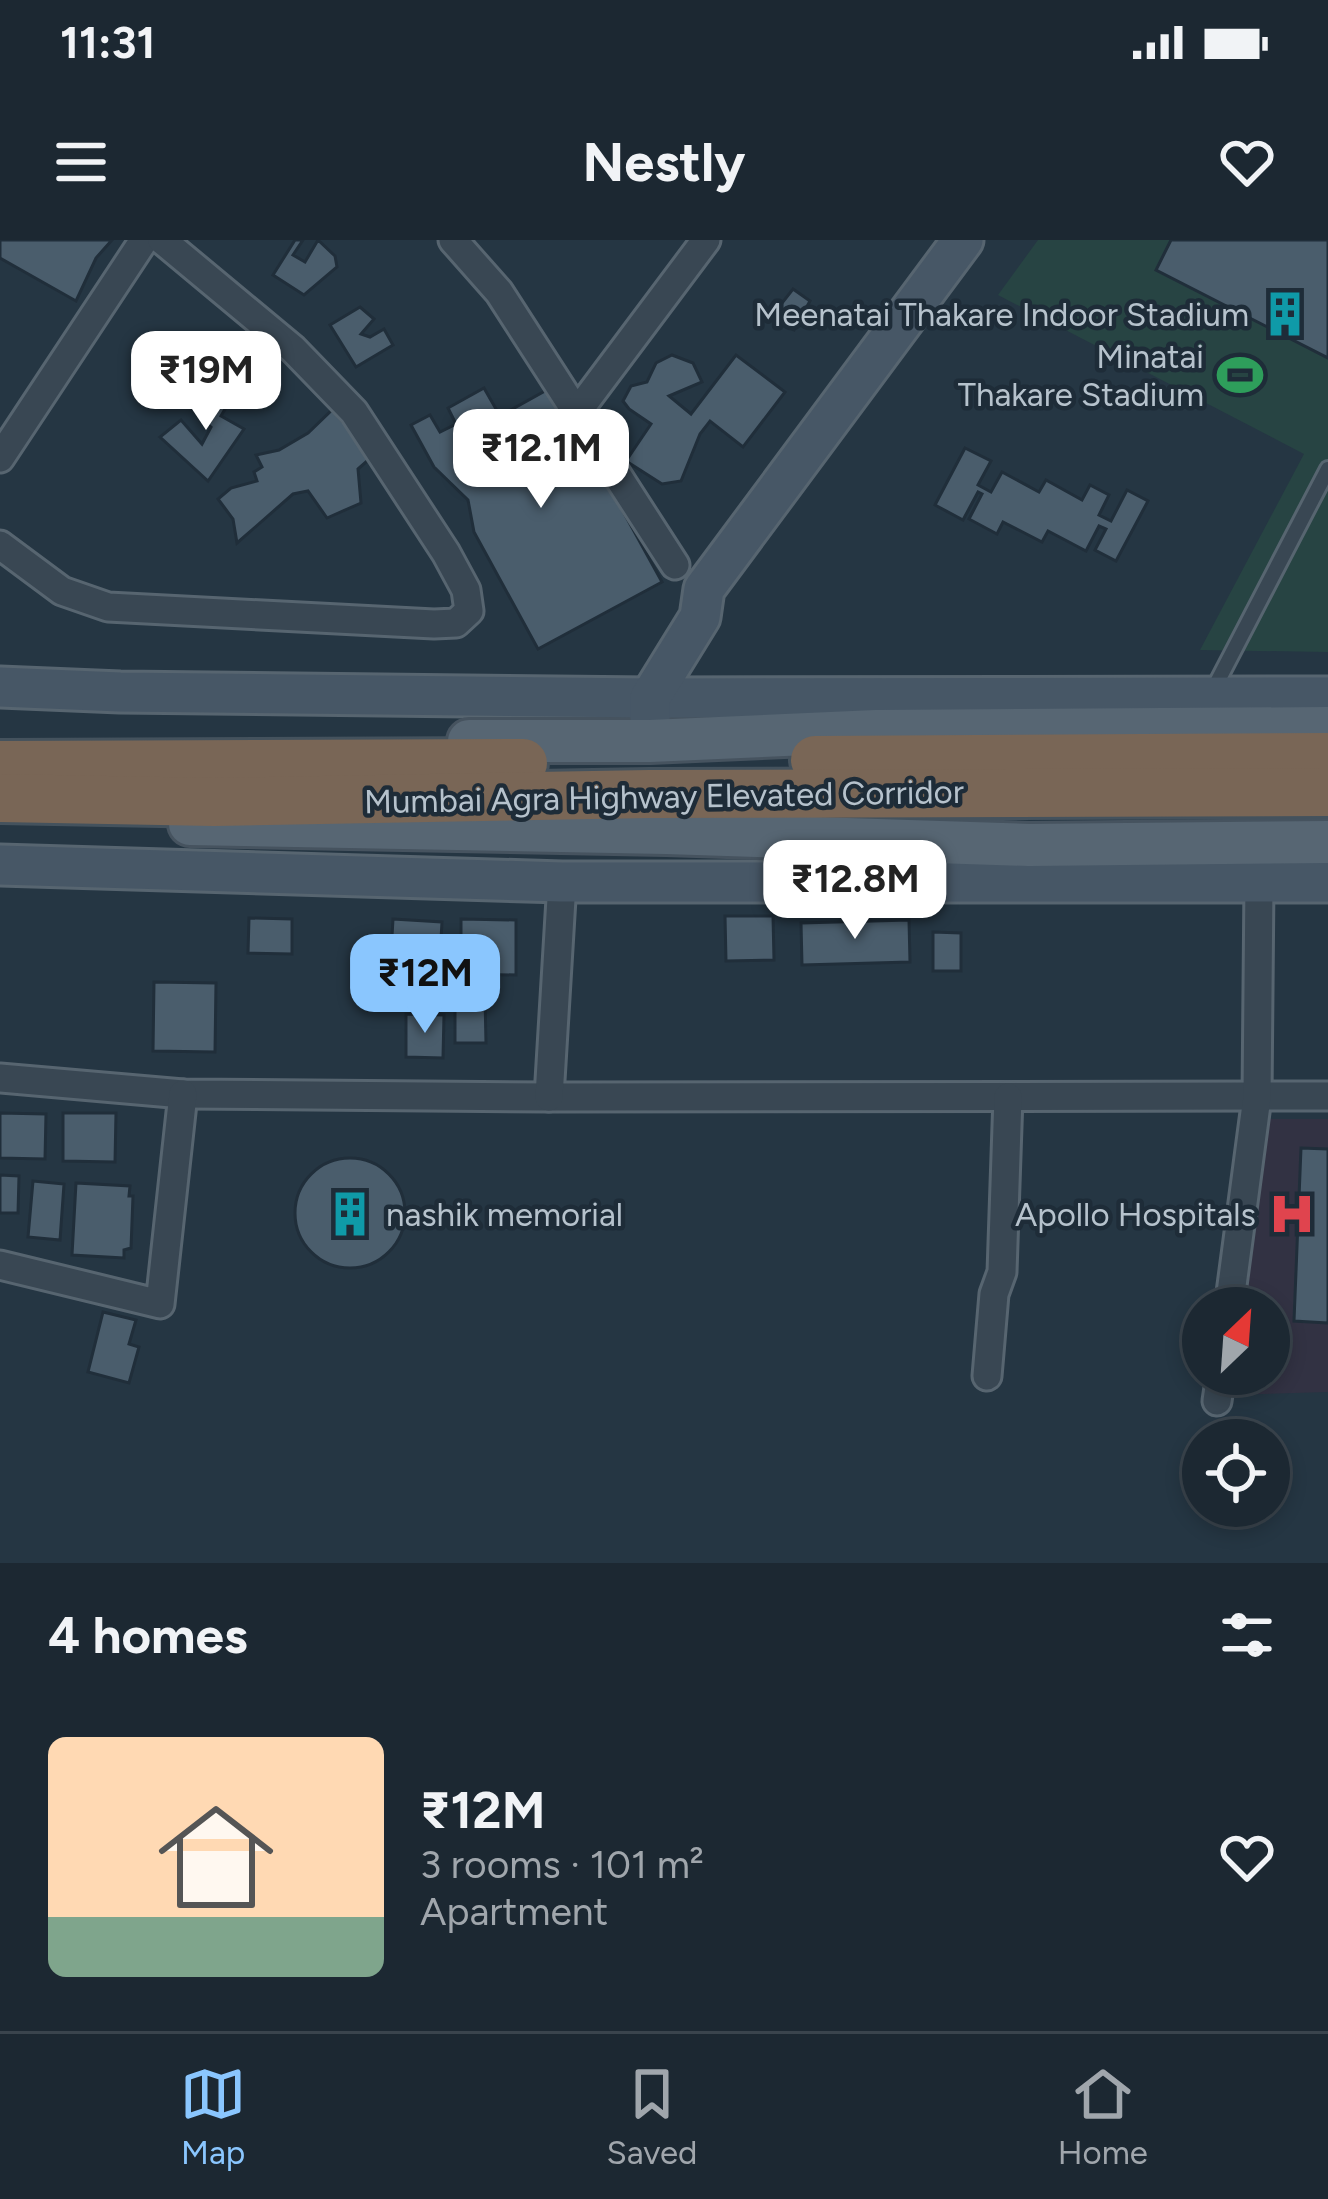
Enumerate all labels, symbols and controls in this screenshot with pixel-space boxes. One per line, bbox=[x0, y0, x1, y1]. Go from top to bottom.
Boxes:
text: 11:31 bbox=[60, 15, 156, 69]
icon: menu bbox=[48, 129, 114, 195]
icon: heart bbox=[1214, 129, 1280, 195]
text: Nestly bbox=[583, 130, 745, 195]
building icon: Meenatai Thakare Indoor Stadium bbox=[1260, 289, 1310, 339]
place label: Meenatai Thakare Indoor Stadium bbox=[754, 295, 1249, 334]
pin: ₹19M bbox=[135, 331, 277, 433]
place label: Minatai Thakare Stadium bbox=[958, 337, 1204, 414]
text: ₹19M bbox=[158, 346, 254, 393]
sports icon: Minatai Thakare Stadium bbox=[1215, 350, 1265, 400]
pin: ₹12.1M bbox=[443, 409, 639, 511]
text: ₹12.1M bbox=[480, 424, 602, 471]
street label: Mumbai Agra Highway Elevated Corridor bbox=[364, 772, 964, 821]
pin: ₹12.8M bbox=[757, 840, 953, 942]
text: ₹12.8M bbox=[790, 855, 920, 902]
pin: ₹12M bbox=[354, 934, 496, 1036]
text: ₹12M bbox=[377, 949, 473, 996]
building icon: nashik memorial bbox=[325, 1189, 375, 1239]
hospital icon: Apollo Hospitals bbox=[1267, 1189, 1317, 1239]
place label: nashik memorial bbox=[386, 1195, 623, 1234]
place label: Apollo Hospitals bbox=[1015, 1195, 1256, 1234]
north arrow bbox=[1182, 1287, 1290, 1395]
map controls bbox=[1182, 1287, 1290, 1527]
button: locate bbox=[1182, 1419, 1290, 1527]
icon: filters bbox=[1214, 1602, 1280, 1668]
text: 4 homes bbox=[48, 1605, 248, 1666]
text: ₹12M bbox=[420, 1780, 545, 1841]
icon: home bbox=[144, 1785, 288, 1929]
icon: heart bbox=[1214, 1824, 1280, 1890]
text: 3 rooms · 101 m² bbox=[420, 1841, 704, 1888]
text: Apartment bbox=[420, 1888, 608, 1935]
tab: Map bbox=[180, 2061, 246, 2172]
tab: Saved bbox=[606, 2061, 697, 2172]
tab: Home bbox=[1058, 2061, 1148, 2172]

